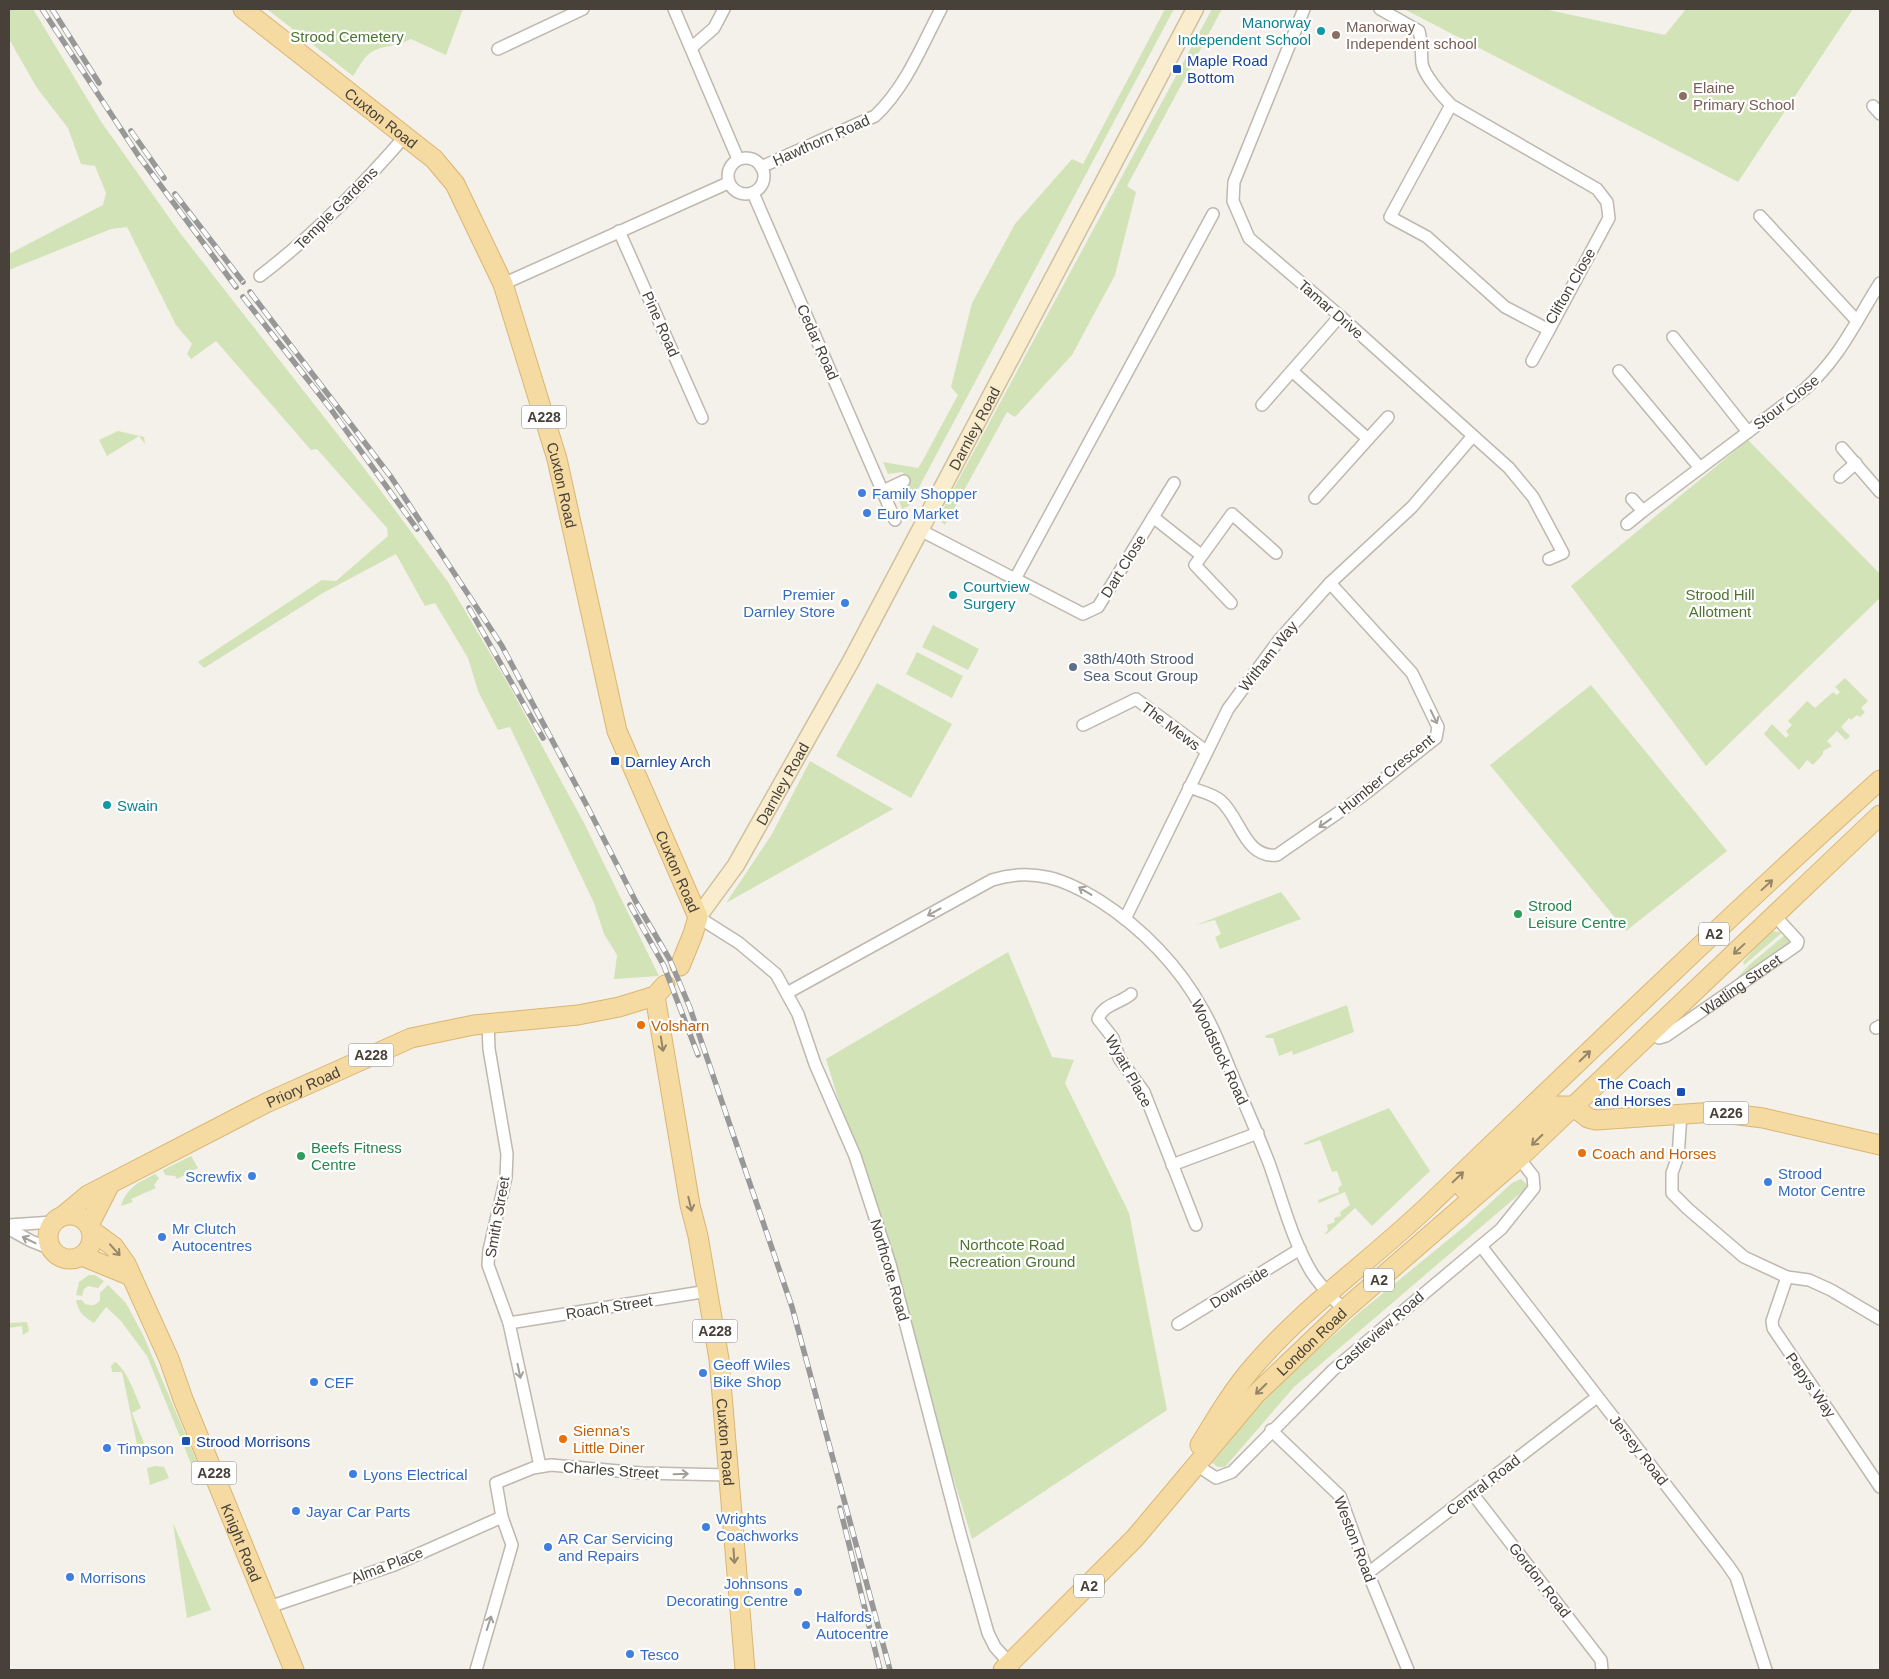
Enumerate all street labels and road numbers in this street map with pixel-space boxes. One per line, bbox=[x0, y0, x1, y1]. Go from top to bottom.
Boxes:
street label: Cuxton Road bbox=[342, 84, 421, 151]
street label: Hawthorn Road bbox=[770, 111, 872, 169]
street label: Temple Gardens bbox=[291, 163, 381, 253]
street label: Clifton Close bbox=[1541, 245, 1599, 327]
street label: Tamar Drive bbox=[1295, 276, 1367, 342]
street label: Pine Road bbox=[639, 289, 683, 359]
street label: Cedar Road bbox=[794, 302, 842, 382]
street label: Stour Close bbox=[1750, 371, 1822, 433]
street label: Darnley Road bbox=[945, 383, 1003, 473]
road number: A228 bbox=[522, 406, 566, 428]
street label: Cuxton Road bbox=[544, 440, 580, 529]
street label: Dart Close bbox=[1097, 531, 1149, 601]
street label: Witham Way bbox=[1235, 617, 1301, 695]
street label: The Mews bbox=[1138, 698, 1204, 754]
street label: Humber Crescent bbox=[1335, 730, 1438, 818]
street label: Darnley Road bbox=[752, 739, 812, 828]
street label: Cuxton Road bbox=[653, 828, 703, 915]
road number: A2 bbox=[1699, 922, 1729, 946]
street label: Watling Street bbox=[1697, 950, 1785, 1018]
street label: Woodstock Road bbox=[1188, 997, 1252, 1107]
street label: Wyatt Place bbox=[1102, 1032, 1156, 1110]
road number: A228 bbox=[348, 1044, 394, 1066]
street label: Priory Road bbox=[263, 1063, 342, 1110]
road number: A226 bbox=[1704, 1102, 1748, 1124]
street label: Smith Street bbox=[481, 1174, 513, 1259]
street label: Northcote Road bbox=[867, 1217, 913, 1323]
street label: Downside bbox=[1207, 1262, 1271, 1312]
road number: A2 bbox=[1364, 1268, 1394, 1292]
street label: Castleview Road bbox=[1331, 1288, 1427, 1374]
street label: Roach Street bbox=[564, 1292, 654, 1322]
street label: London Road bbox=[1273, 1304, 1350, 1379]
road number: A228 bbox=[692, 1320, 738, 1342]
street label: Pepys Way bbox=[1782, 1349, 1840, 1421]
street label: Cuxton Road bbox=[714, 1398, 738, 1486]
street label: Jersey Road bbox=[1606, 1412, 1672, 1488]
street label: Central Road bbox=[1443, 1451, 1523, 1519]
street label: Charles Street bbox=[563, 1458, 660, 1482]
road number: A228 bbox=[192, 1462, 236, 1485]
street label: Weston Road bbox=[1331, 1494, 1379, 1584]
street label: Knight Road bbox=[218, 1501, 265, 1584]
street label: Gordon Road bbox=[1506, 1539, 1574, 1621]
street label: Alma Place bbox=[349, 1543, 425, 1587]
road number: A2 bbox=[1074, 1574, 1104, 1598]

